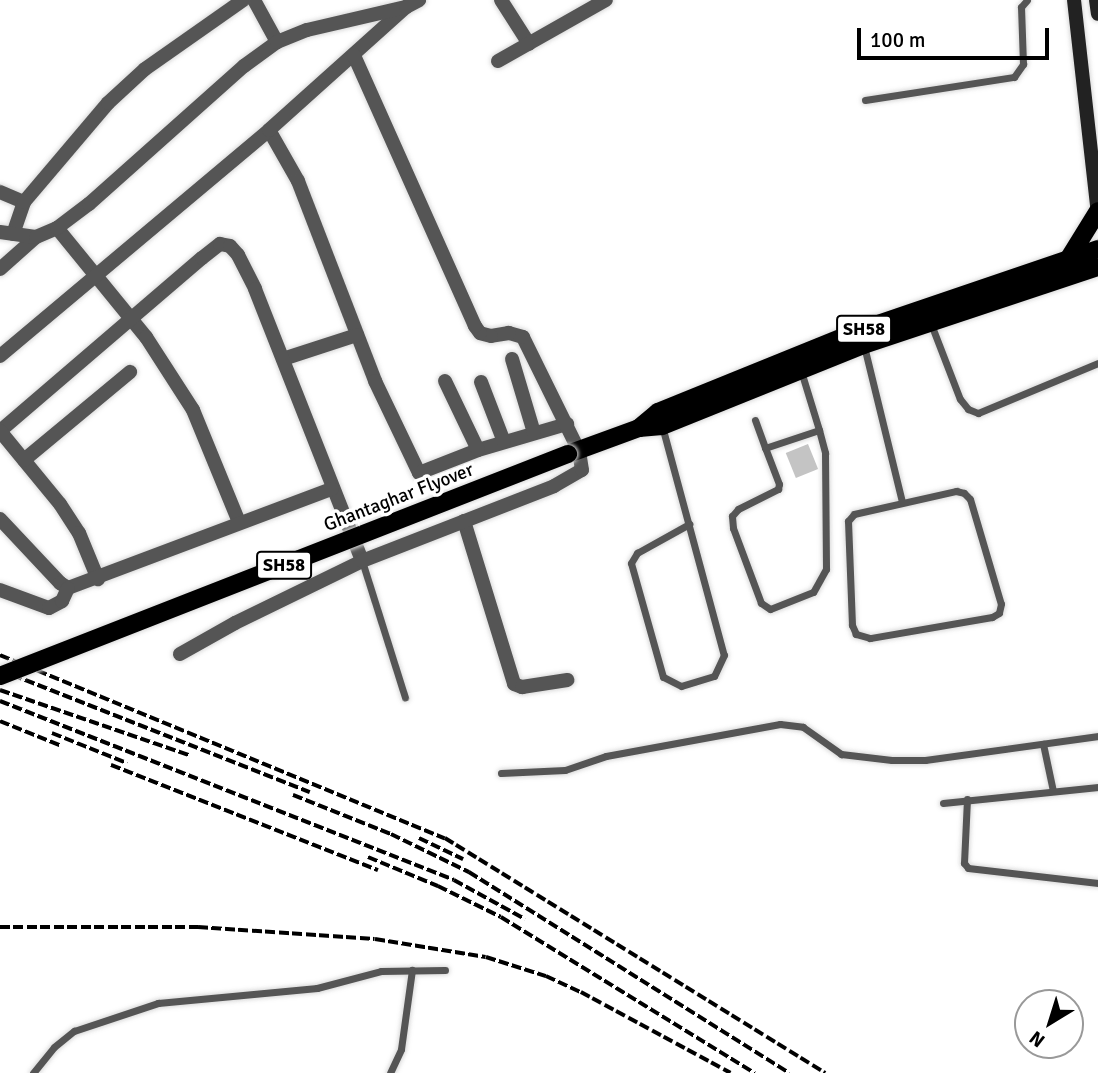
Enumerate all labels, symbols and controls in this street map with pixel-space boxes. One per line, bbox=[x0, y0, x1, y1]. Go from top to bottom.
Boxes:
scale bar bbox=[860, 14, 1052, 58]
text: 100 m bbox=[870, 27, 925, 53]
road number: SH58 bbox=[836, 314, 892, 344]
street label: Ghantaghar Flyover bbox=[321, 459, 477, 537]
road number: SH58 bbox=[256, 550, 312, 580]
north arrow bbox=[1014, 989, 1084, 1059]
text: N bbox=[1025, 1025, 1050, 1052]

